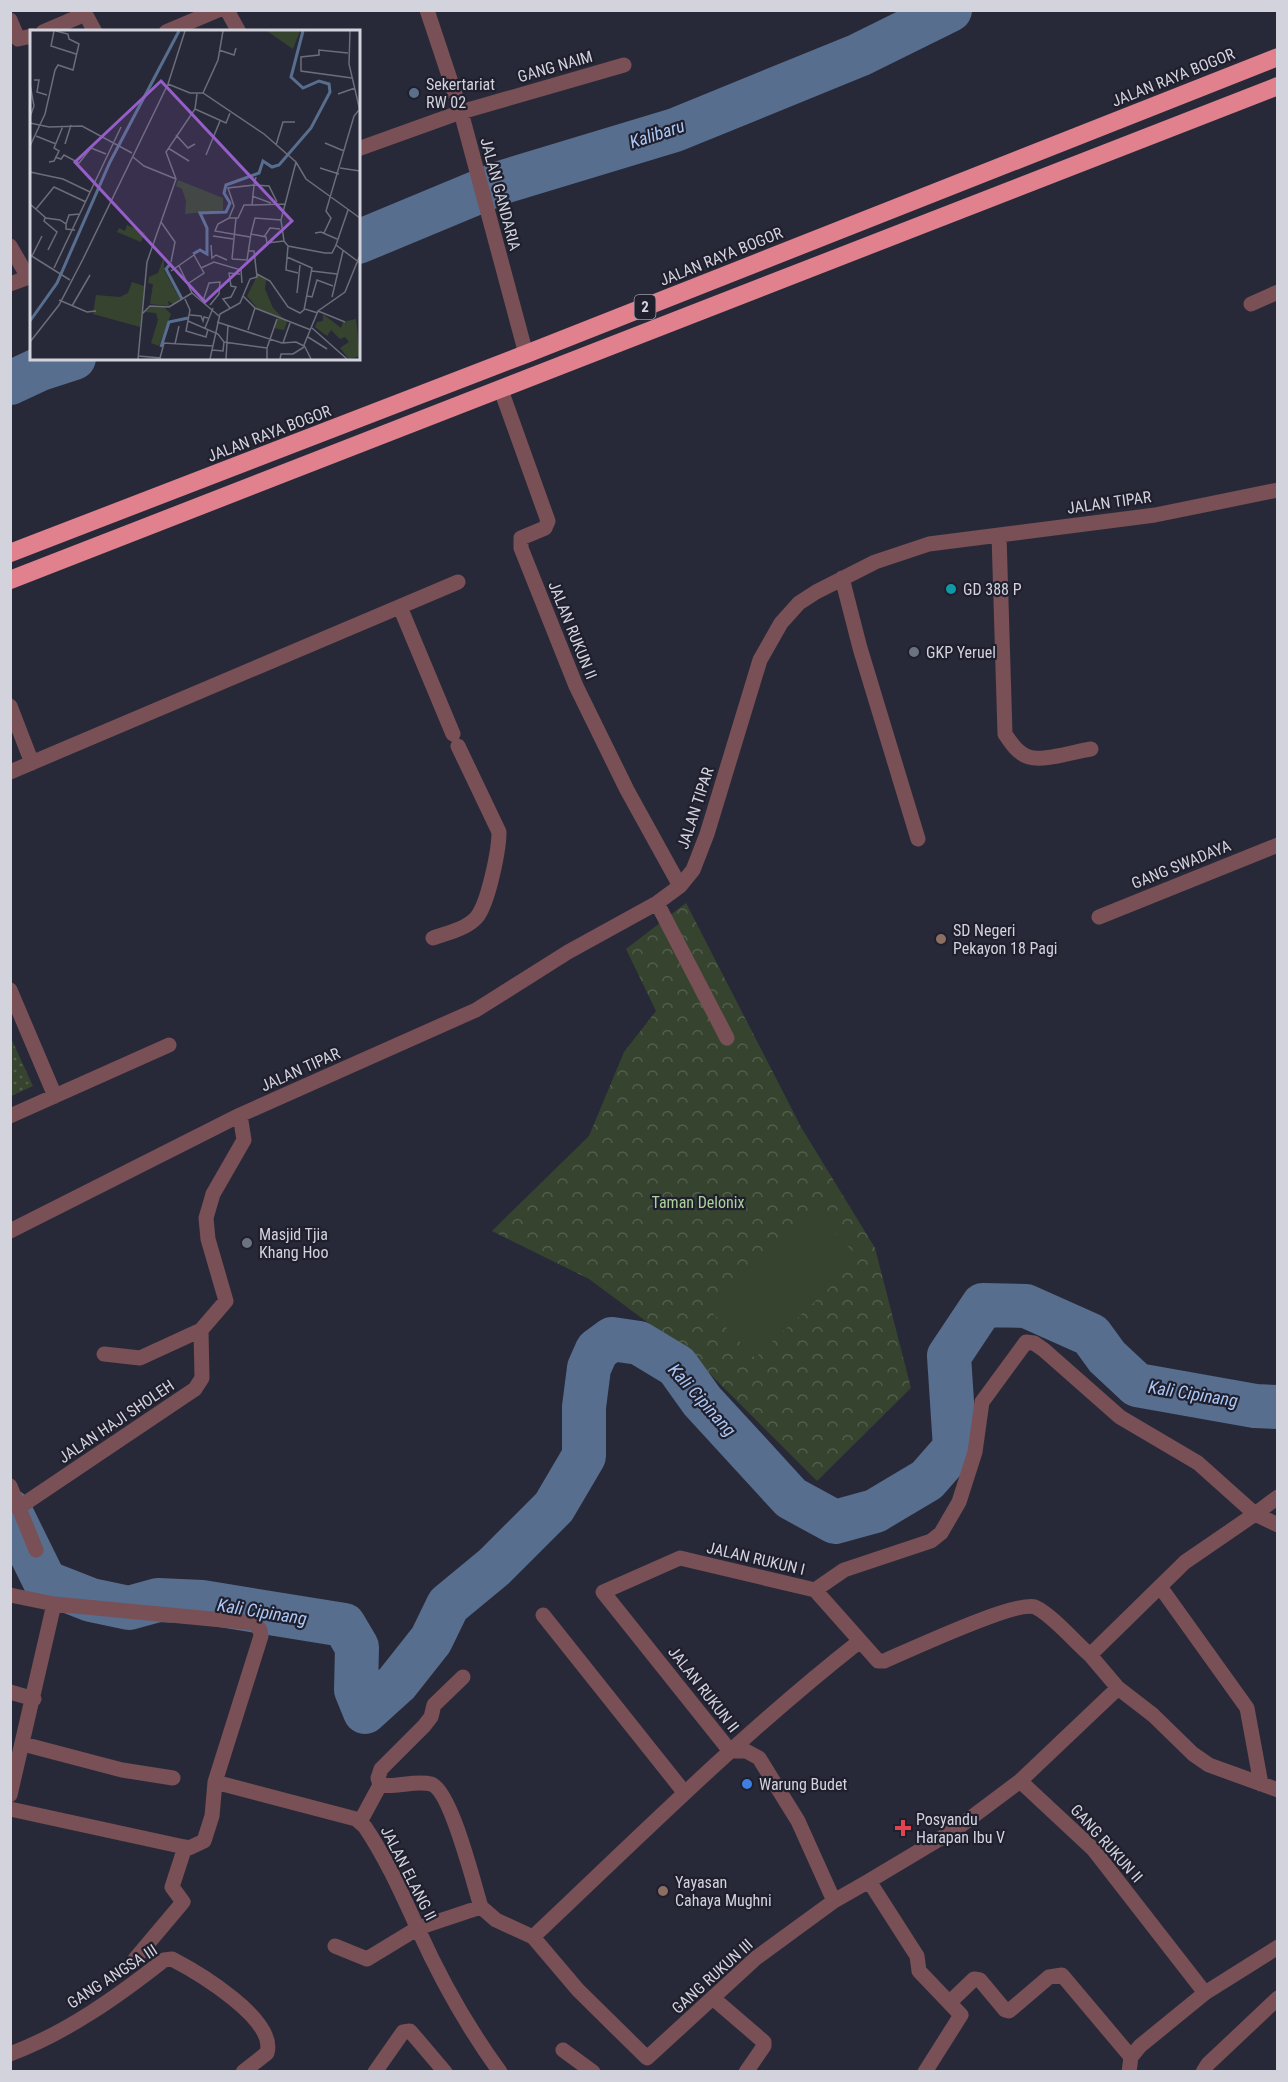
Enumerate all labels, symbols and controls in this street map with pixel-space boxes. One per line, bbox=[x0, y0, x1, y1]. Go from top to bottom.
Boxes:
inset map bbox=[30, 30, 360, 360]
street label: JALAN RAYA BOGOR bbox=[1109, 44, 1238, 111]
street label: GANG NAIM bbox=[515, 47, 595, 86]
place label: Sekertariat RW 02 bbox=[426, 75, 495, 112]
marker: Sekertariat RW 02 bbox=[407, 86, 421, 100]
water label: Kalibaru bbox=[627, 115, 688, 152]
street label: JALAN GANDARIA bbox=[476, 136, 525, 253]
street label: JALAN RAYA BOGOR bbox=[657, 223, 786, 290]
road number: 2 bbox=[634, 295, 656, 319]
street label: JALAN RAYA BOGOR bbox=[205, 401, 334, 466]
street label: JALAN TIPAR bbox=[1066, 487, 1153, 518]
street label: JALAN RUKUN II bbox=[544, 578, 601, 682]
place label: GD 388 P bbox=[963, 580, 1022, 599]
marker: GD 388 P bbox=[944, 582, 958, 596]
place label: GKP Yeruel bbox=[926, 643, 996, 662]
marker: GKP Yeruel bbox=[907, 645, 921, 659]
street label: JALAN TIPAR bbox=[673, 764, 718, 851]
street label: GANG SWADAYA bbox=[1129, 836, 1234, 893]
place label: SD Negeri Pekayon 18 Pagi bbox=[953, 921, 1058, 958]
marker: SD Negeri Pekayon 18 Pagi bbox=[934, 932, 948, 946]
street label: JALAN TIPAR bbox=[258, 1043, 343, 1095]
park label: Taman Delonix bbox=[651, 1193, 745, 1212]
place label: Masjid Tjia Khang Hoo bbox=[259, 1225, 328, 1262]
marker: Masjid Tjia Khang Hoo bbox=[240, 1236, 254, 1250]
water label: Kali Cipinang bbox=[664, 1359, 741, 1441]
street label: JALAN HAJI SHOLEH bbox=[55, 1376, 178, 1467]
water label: Kali Cipinang bbox=[1147, 1376, 1240, 1411]
street label: JALAN RUKUN I bbox=[705, 1538, 807, 1579]
water label: Kali Cipinang bbox=[216, 1594, 309, 1629]
street label: JALAN RUKUN II bbox=[664, 1642, 743, 1736]
place label: Warung Budet bbox=[759, 1775, 847, 1794]
marker: Warung Budet bbox=[740, 1777, 754, 1791]
street label: GANG RUKUN II bbox=[1067, 1800, 1147, 1886]
place label: Posyandu Harapan Ibu V bbox=[916, 1810, 1005, 1847]
marker: Posyandu Harapan Ibu V bbox=[894, 1819, 912, 1837]
street label: JALAN ELANG II bbox=[377, 1823, 440, 1924]
place label: Yayasan Cahaya Mughni bbox=[675, 1873, 772, 1910]
marker: Yayasan Cahaya Mughni bbox=[656, 1884, 670, 1898]
street label: GANG RUKUN III bbox=[668, 1935, 757, 2018]
street label: GANG ANGSA III bbox=[64, 1940, 161, 2013]

